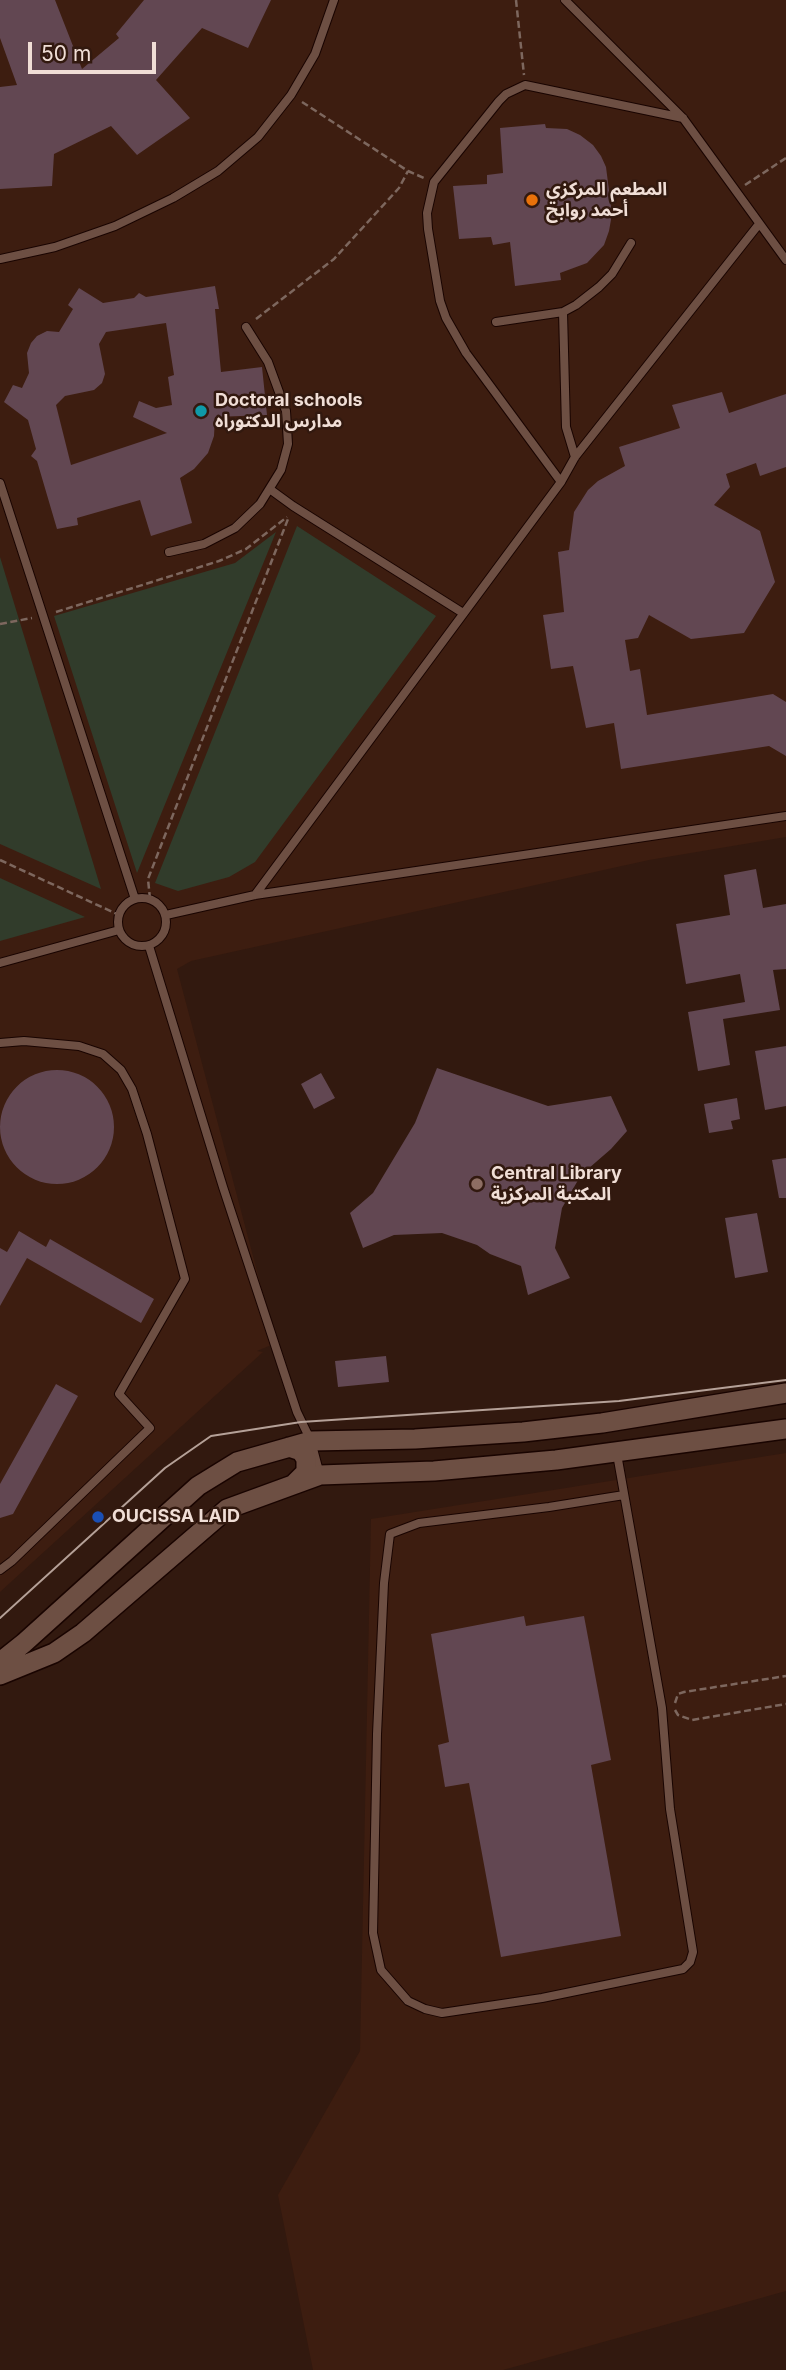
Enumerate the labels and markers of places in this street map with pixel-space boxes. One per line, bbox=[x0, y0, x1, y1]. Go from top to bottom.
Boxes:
place label: المطعم المركزي أحمد روابح bbox=[546, 179, 667, 222]
marker: المطعم المركزي أحمد روابح bbox=[524, 192, 540, 208]
place label: Doctoral schools مدارس الدكتوراه bbox=[215, 390, 363, 432]
marker: Doctoral schools مدارس الدكتوراه bbox=[193, 403, 209, 419]
place label: Central Library المكتبة المركزية bbox=[491, 1163, 622, 1206]
marker: Central Library المكتبة المركزية bbox=[469, 1176, 485, 1192]
place label: OUCISSA LAID bbox=[112, 1506, 240, 1528]
marker: OUCISSA LAID bbox=[90, 1509, 106, 1525]

